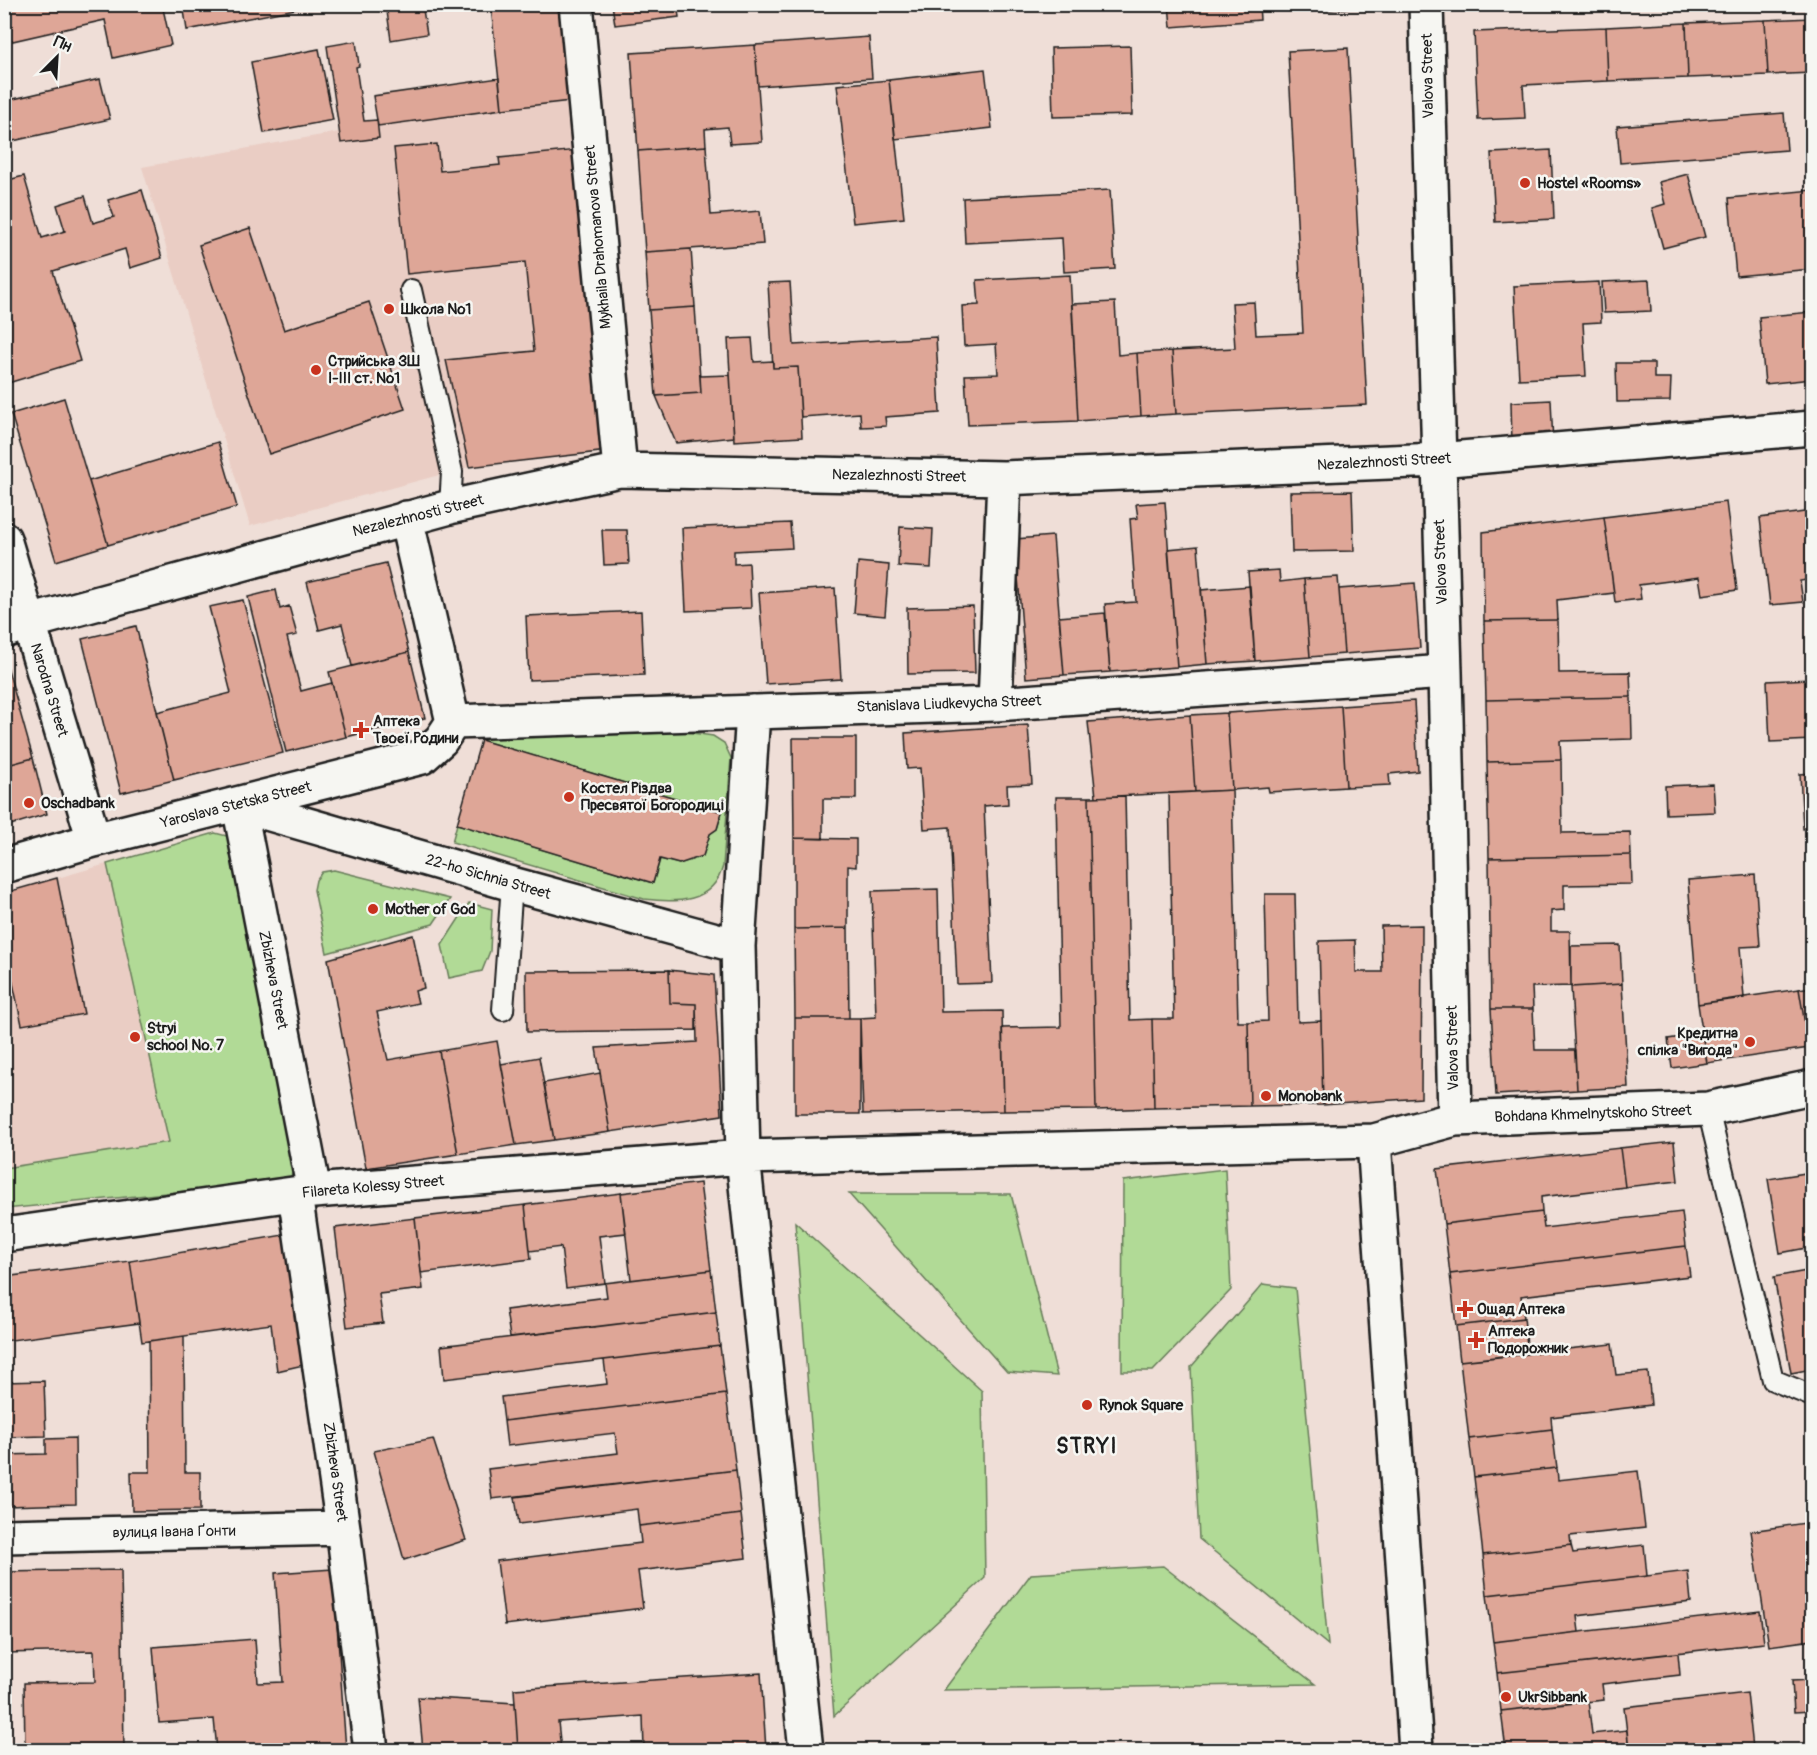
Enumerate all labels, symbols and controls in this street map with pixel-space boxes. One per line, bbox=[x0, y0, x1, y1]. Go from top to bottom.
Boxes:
north arrow bbox=[27, 27, 87, 87]
text: Пн bbox=[51, 31, 75, 57]
street label: Valova Street bbox=[1418, 32, 1438, 119]
street label: Mykhaila Drahomanova Street bbox=[580, 143, 616, 330]
place label: Hostel «Rooms» bbox=[1537, 174, 1641, 193]
marker: Hostel «Rooms» bbox=[1518, 176, 1532, 190]
place label: Школа №1 bbox=[400, 300, 471, 319]
marker: Школа №1 bbox=[382, 302, 396, 316]
place label: Стрийська ЗШ І-ІІІ ст. №1 bbox=[328, 352, 420, 388]
marker: Стрийська ЗШ І-ІІІ ст. №1 bbox=[309, 363, 323, 377]
street label: Nezalezhnosti Street bbox=[1316, 449, 1453, 475]
street label: Nezalezhnosti Street bbox=[832, 465, 967, 487]
street label: Nezalezhnosti Street bbox=[351, 490, 486, 541]
street label: Valova Street bbox=[1430, 518, 1452, 605]
street label: Narodna Street bbox=[26, 641, 73, 740]
street label: Stanislava Liudkevycha Street bbox=[856, 691, 1043, 717]
place label: Аптека Твоєї Родини bbox=[372, 712, 459, 748]
marker: Аптека Твоєї Родини bbox=[354, 723, 368, 737]
street label: Yaroslava Stetska Street bbox=[158, 777, 314, 833]
place label: Костел Різдва Пресвятої Богородиці bbox=[581, 779, 724, 815]
marker: Костел Різдва Пресвятої Богородиці bbox=[562, 790, 576, 804]
place label: Oschadbank bbox=[41, 794, 116, 813]
marker: Oschadbank bbox=[22, 796, 36, 810]
street label: 22-ho Sichnia Street bbox=[423, 850, 554, 904]
place label: Mother of God bbox=[385, 900, 476, 919]
marker: Mother of God bbox=[366, 902, 380, 916]
street label: Zbizheva Street bbox=[254, 929, 292, 1032]
street label: Valova Street bbox=[1443, 1004, 1463, 1091]
place label: Stryi school No. 7 bbox=[147, 1019, 224, 1055]
place label: Кредитна спілка "Вигода" bbox=[1637, 1024, 1738, 1060]
marker: Stryi school No. 7 bbox=[128, 1030, 142, 1044]
marker: Кредитна спілка "Вигода" bbox=[1743, 1035, 1757, 1049]
place label: Monobank bbox=[1278, 1087, 1343, 1106]
marker: Monobank bbox=[1259, 1089, 1273, 1103]
street label: Bohdana Khmelnytskoho Street bbox=[1494, 1101, 1693, 1127]
street label: Filareta Kolessy Street bbox=[301, 1171, 446, 1203]
place label: Ощад Аптека bbox=[1477, 1300, 1565, 1319]
marker: Ощад Аптека bbox=[1458, 1302, 1472, 1316]
place label: Аптека Подорожник bbox=[1488, 1322, 1569, 1358]
marker: Аптека Подорожник bbox=[1469, 1333, 1483, 1347]
place label: Rynok Square bbox=[1099, 1396, 1184, 1415]
marker: Rynok Square bbox=[1080, 1398, 1094, 1412]
street label: Zbizheva Street bbox=[319, 1421, 352, 1524]
district label: STRYI bbox=[1056, 1433, 1118, 1460]
street label: вулиця Івана Ґонти bbox=[112, 1521, 236, 1543]
place label: UkrSibbank bbox=[1518, 1688, 1588, 1707]
marker: UkrSibbank bbox=[1499, 1690, 1513, 1704]

